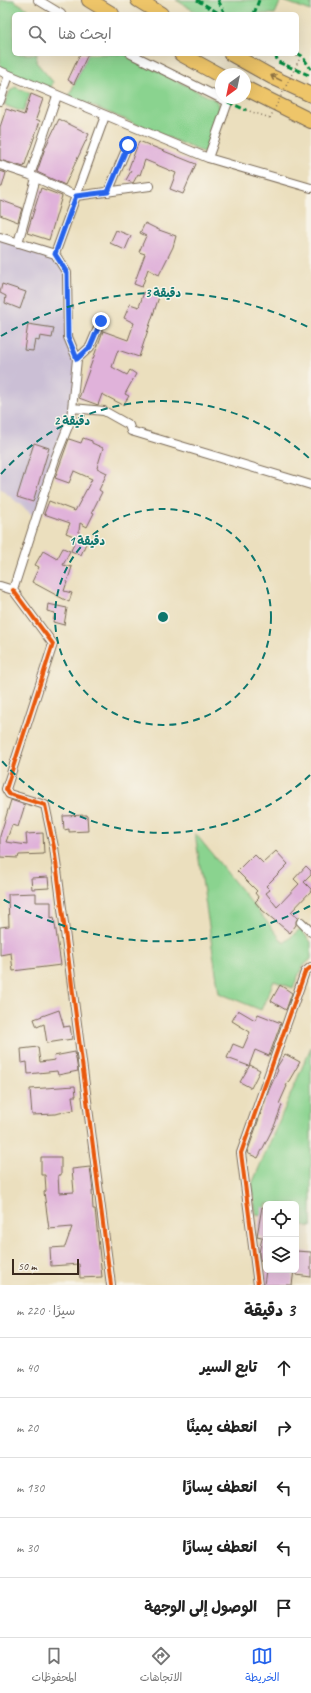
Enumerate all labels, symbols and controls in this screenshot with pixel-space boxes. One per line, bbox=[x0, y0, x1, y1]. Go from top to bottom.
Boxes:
search box bbox=[12, 12, 299, 56]
icon: search bbox=[26, 23, 48, 45]
text: ابحث هنا bbox=[58, 25, 112, 44]
north arrow bbox=[215, 68, 251, 104]
one-way arrow bbox=[270, 74, 282, 82]
route start bbox=[119, 136, 137, 154]
text: 3 دقيقة bbox=[145, 285, 181, 301]
route end bbox=[92, 312, 110, 330]
text: 2 دقيقة bbox=[54, 413, 90, 429]
text: 1 دقيقة bbox=[69, 533, 105, 549]
centre of rings bbox=[156, 610, 170, 624]
map controls bbox=[263, 1201, 299, 1273]
button: locate bbox=[263, 1201, 299, 1237]
button: layers bbox=[263, 1237, 299, 1273]
scale bar bbox=[12, 1257, 79, 1276]
text: 50 m bbox=[18, 1259, 37, 1273]
text: 3 دقيقة bbox=[244, 1300, 295, 1321]
text: سيرًا · 220 m bbox=[16, 1303, 75, 1319]
icon: ahead bbox=[273, 1357, 295, 1379]
text: تابع السير bbox=[200, 1358, 257, 1377]
text: 40 m bbox=[16, 1360, 38, 1376]
icon: right bbox=[273, 1417, 295, 1439]
text: انعطف يمينًا bbox=[186, 1418, 257, 1437]
text: 20 m bbox=[16, 1420, 38, 1436]
icon: left bbox=[273, 1477, 295, 1499]
text: انعطف يسارًا bbox=[182, 1478, 257, 1497]
text: 130 m bbox=[16, 1480, 44, 1496]
icon: left bbox=[273, 1537, 295, 1559]
text: انعطف يسارًا bbox=[182, 1538, 257, 1557]
text: 30 m bbox=[16, 1540, 38, 1556]
icon: arrive bbox=[273, 1597, 295, 1619]
text: الوصول إلى الوجهة bbox=[144, 1598, 257, 1617]
tab: المحفوظات bbox=[32, 1645, 77, 1687]
tab: الاتجاهات bbox=[140, 1645, 182, 1687]
tab: الخريطة bbox=[245, 1645, 280, 1687]

